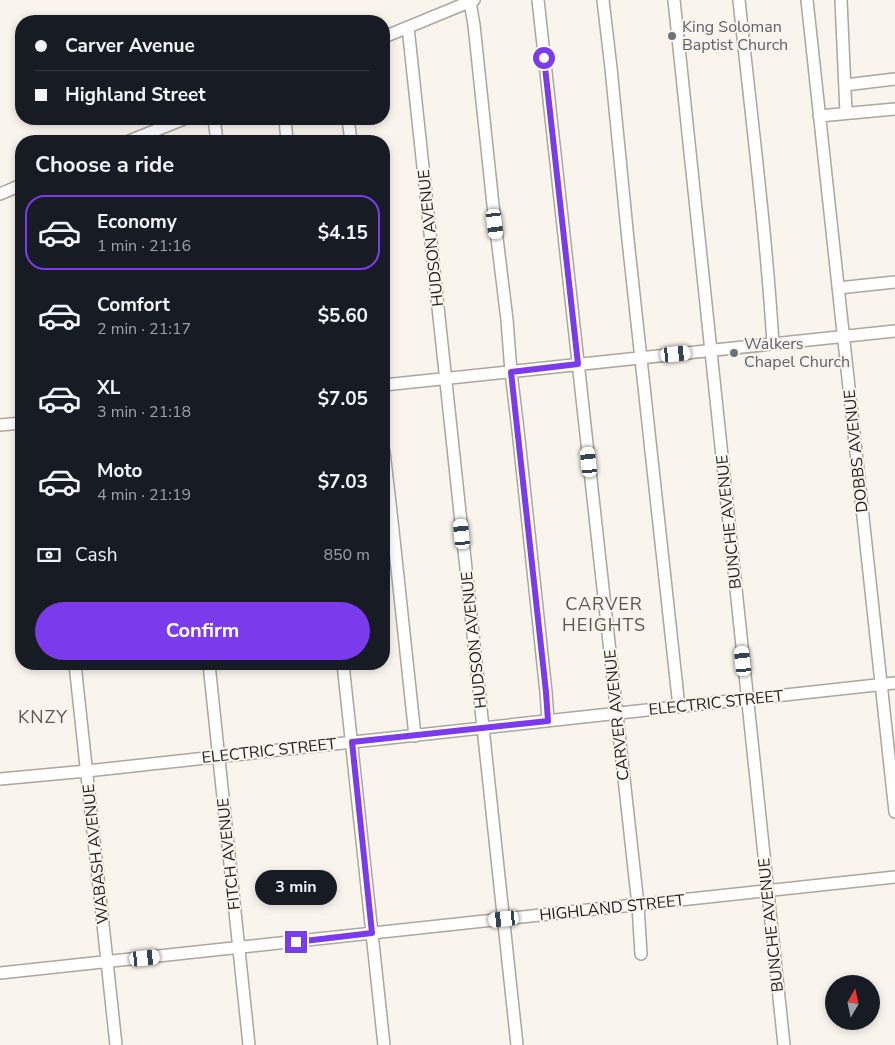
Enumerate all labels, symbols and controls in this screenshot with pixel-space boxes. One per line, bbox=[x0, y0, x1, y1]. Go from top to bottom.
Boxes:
place label: King Soloman Baptist Church bbox=[682, 16, 788, 56]
marker: King Soloman Baptist Church bbox=[666, 30, 678, 42]
text: Carver Avenue bbox=[65, 33, 195, 59]
route start bbox=[533, 47, 555, 69]
text: Highland Street bbox=[65, 82, 206, 108]
text: Choose a ride bbox=[35, 150, 174, 180]
street label: HUDSON AVENUE bbox=[413, 168, 449, 308]
car bbox=[485, 208, 504, 240]
text: Economy bbox=[97, 209, 177, 235]
icon: car bbox=[37, 210, 82, 255]
text: $4.15 bbox=[318, 220, 368, 246]
text: 1 min · 21:16 bbox=[97, 235, 191, 257]
text: Comfort bbox=[97, 292, 170, 318]
icon: car bbox=[37, 293, 82, 338]
text: $5.60 bbox=[318, 303, 368, 329]
text: 2 min · 21:17 bbox=[97, 318, 191, 340]
place label: Walkers Chapel Church bbox=[744, 333, 850, 373]
car bbox=[660, 345, 691, 363]
marker: Walkers Chapel Church bbox=[728, 347, 740, 359]
text: XL bbox=[97, 375, 120, 401]
icon: car bbox=[37, 376, 82, 421]
text: $7.05 bbox=[318, 386, 368, 412]
street label: DOBBS AVENUE bbox=[839, 388, 873, 514]
text: 3 min · 21:18 bbox=[97, 401, 191, 423]
car bbox=[579, 446, 598, 478]
street label: BUNCHE AVENUE bbox=[711, 454, 747, 590]
text: Moto bbox=[97, 458, 143, 484]
icon: car bbox=[37, 459, 82, 504]
text: $7.03 bbox=[318, 469, 368, 495]
text: 4 min · 21:19 bbox=[97, 484, 191, 506]
car bbox=[452, 518, 471, 550]
icon: cash bbox=[35, 541, 63, 569]
text: Cash bbox=[75, 542, 117, 568]
text: 850 m bbox=[323, 544, 370, 566]
street label: HUDSON AVENUE bbox=[456, 570, 492, 710]
district label: CARVER HEIGHTS bbox=[562, 592, 646, 637]
button: Confirm bbox=[35, 602, 370, 660]
car bbox=[733, 645, 752, 677]
street label: CARVER AVENUE bbox=[599, 648, 635, 782]
street label: ELECTRIC STREET bbox=[648, 685, 785, 721]
district label: KNZY bbox=[18, 705, 68, 729]
street label: ELECTRIC STREET bbox=[201, 733, 338, 769]
street label: WABASH AVENUE bbox=[78, 783, 114, 925]
street label: FITCH AVENUE bbox=[212, 797, 246, 911]
street label: BUNCHE AVENUE bbox=[753, 857, 789, 993]
callout: 3 min bbox=[255, 870, 337, 904]
text: 3 min bbox=[275, 876, 317, 898]
street label: HIGHLAND STREET bbox=[538, 889, 686, 927]
car bbox=[488, 910, 519, 928]
route end bbox=[285, 931, 307, 953]
car bbox=[129, 949, 160, 967]
north arrow bbox=[825, 975, 880, 1030]
map controls bbox=[825, 975, 880, 1030]

